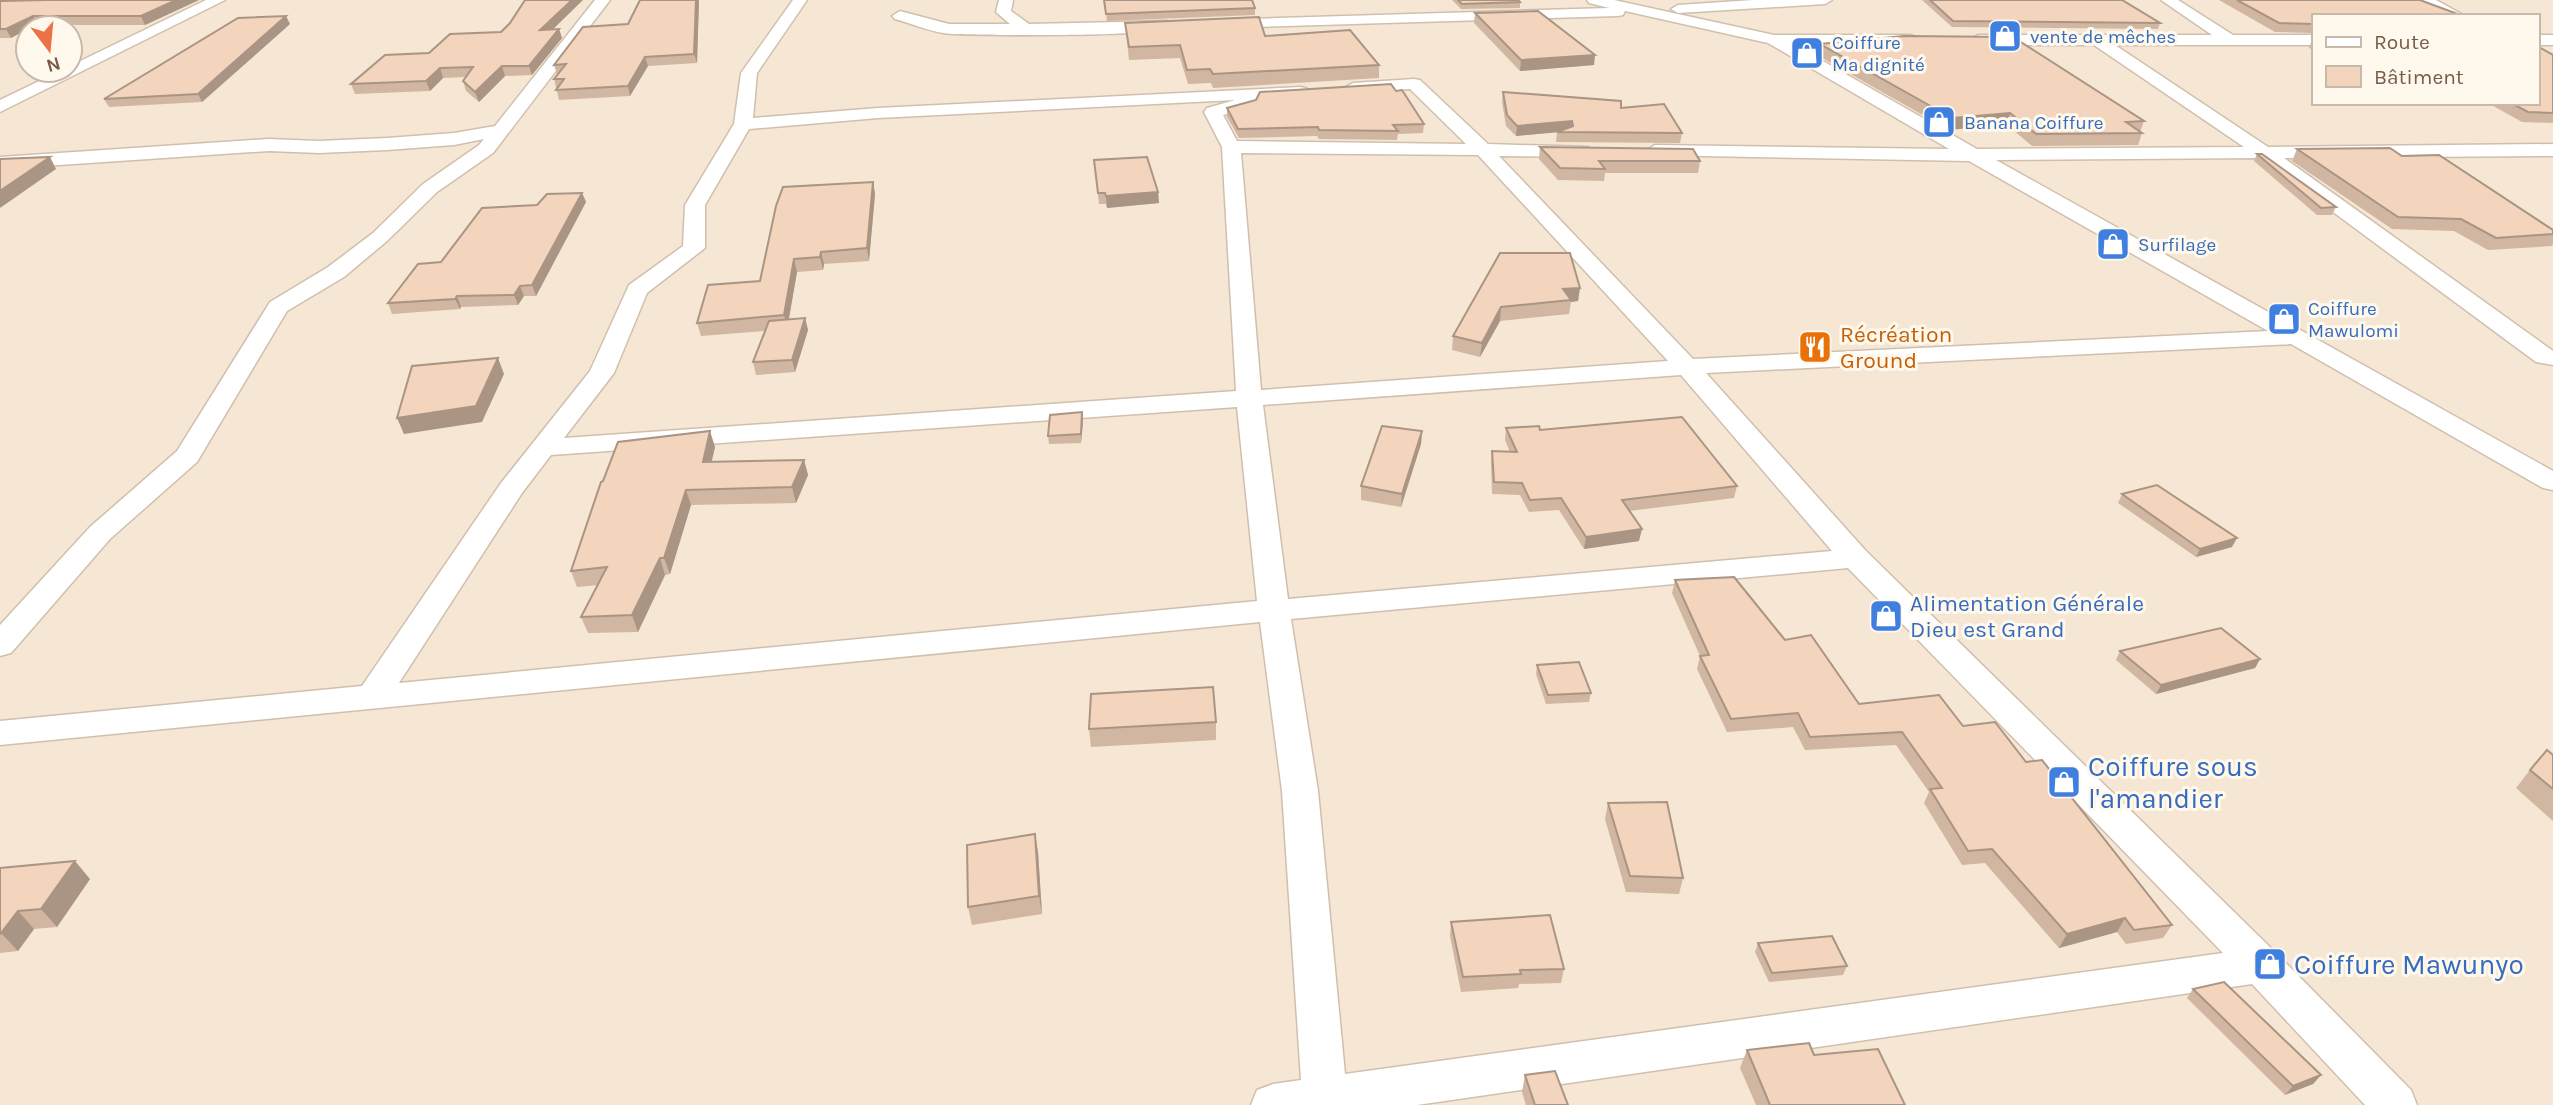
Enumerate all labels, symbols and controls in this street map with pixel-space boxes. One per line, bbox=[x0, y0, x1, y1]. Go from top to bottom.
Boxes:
north arrow bbox=[14, 14, 84, 84]
legend bbox=[2312, 14, 2539, 105]
shop icon: vente de mêches bbox=[1986, 17, 2024, 55]
place label: vente de mêches bbox=[2030, 26, 2176, 48]
text: Route bbox=[2374, 30, 2430, 54]
place label: Coiffure Ma dignité bbox=[1832, 32, 1925, 76]
shop icon: Coiffure Ma dignité bbox=[1788, 34, 1826, 72]
text: N bbox=[44, 52, 63, 77]
text: Bâtiment bbox=[2374, 65, 2464, 89]
shop icon: Banana Coiffure bbox=[1920, 103, 1958, 141]
place label: Banana Coiffure bbox=[1964, 112, 2103, 134]
shop icon: Surfilage bbox=[2094, 225, 2132, 263]
place label: Surfilage bbox=[2138, 234, 2216, 256]
place label: Coiffure Mawulomi bbox=[2308, 298, 2399, 342]
shop icon: Coiffure Mawulomi bbox=[2265, 300, 2303, 338]
place label: Récréation Ground bbox=[1840, 321, 1953, 374]
restaurant icon: Récréation Ground bbox=[1796, 328, 1834, 366]
place label: Alimentation Générale Dieu est Grand bbox=[1910, 590, 2144, 643]
shop icon: Alimentation Générale Dieu est Grand bbox=[1867, 597, 1905, 635]
place label: Coiffure sous l'amandier bbox=[2088, 750, 2258, 815]
shop icon: Coiffure sous l'amandier bbox=[2045, 763, 2083, 801]
shop icon: Coiffure Mawunyo bbox=[2251, 945, 2289, 983]
place label: Coiffure Mawunyo bbox=[2294, 948, 2524, 981]

